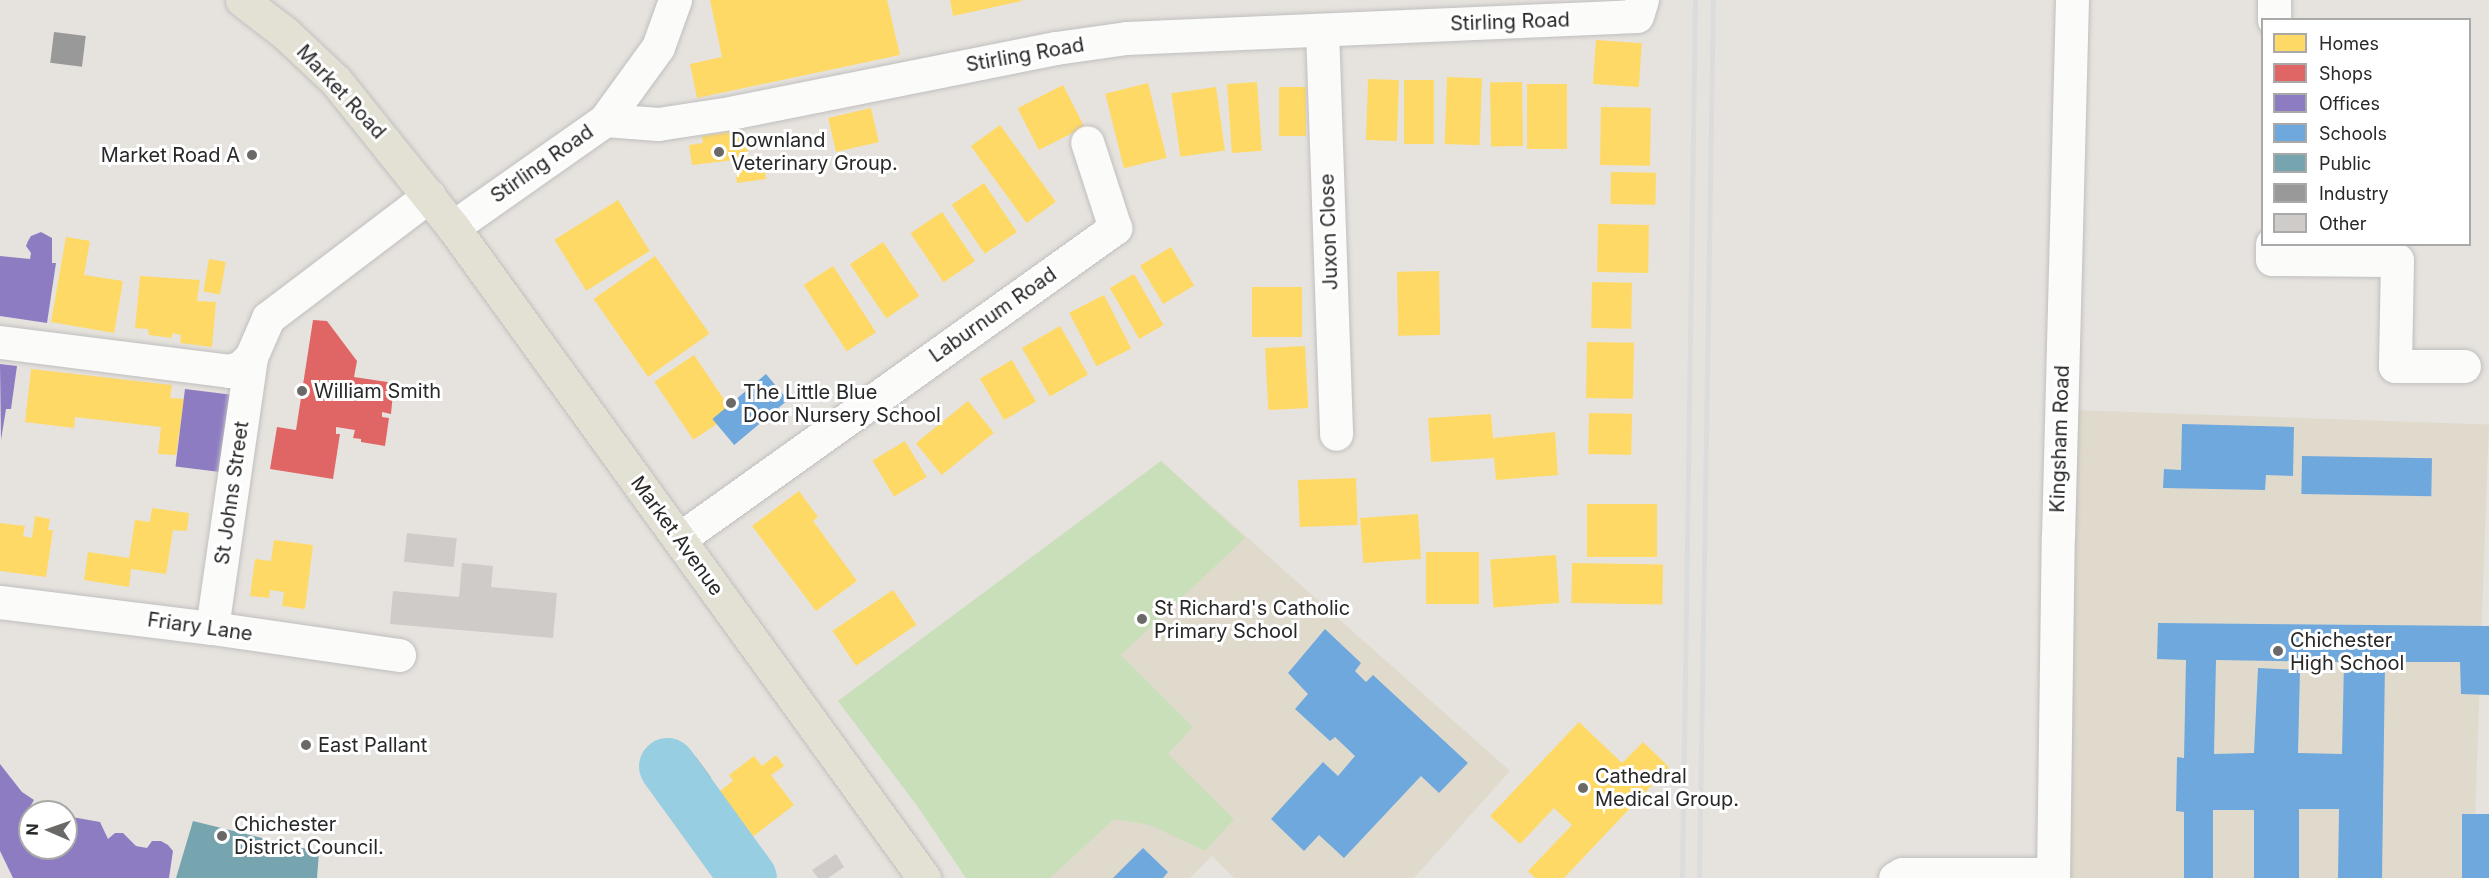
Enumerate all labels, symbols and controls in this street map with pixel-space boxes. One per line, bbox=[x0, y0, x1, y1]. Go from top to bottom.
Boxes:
street label: Stirling Road bbox=[1450, 8, 1570, 36]
legend bbox=[2261, 18, 2471, 246]
street label: Stirling Road bbox=[964, 33, 1086, 77]
text: Homes bbox=[2319, 33, 2379, 54]
street label: Market Road bbox=[291, 40, 391, 144]
text: Shops bbox=[2319, 63, 2373, 84]
text: Offices bbox=[2319, 93, 2380, 114]
street label: Stirling Road bbox=[486, 120, 598, 208]
text: Schools bbox=[2319, 123, 2387, 144]
place label: Downland Veterinary Group. bbox=[731, 128, 898, 175]
place label: Market Road A bbox=[101, 143, 240, 167]
marker: Downland Veterinary Group. bbox=[712, 145, 726, 159]
marker: Market Road A bbox=[245, 148, 259, 162]
text: Public bbox=[2319, 153, 2371, 174]
street label: Juxon Close bbox=[1315, 173, 1343, 291]
text: Industry bbox=[2319, 183, 2389, 204]
text: Other bbox=[2319, 213, 2367, 234]
street label: Laburnum Road bbox=[925, 262, 1061, 368]
street label: Kingsham Road bbox=[2045, 365, 2075, 513]
place label: William Smith bbox=[314, 379, 441, 403]
place label: The Little Blue Door Nursery School bbox=[743, 380, 941, 427]
marker: William Smith bbox=[295, 384, 309, 398]
marker: The Little Blue Door Nursery School bbox=[724, 396, 738, 410]
street label: St Johns Street bbox=[210, 420, 254, 566]
street label: Market Avenue bbox=[626, 472, 728, 600]
place label: St Richard's Catholic Primary School bbox=[1154, 596, 1350, 643]
street label: Friary Lane bbox=[146, 608, 254, 646]
marker: St Richard's Catholic Primary School bbox=[1135, 612, 1149, 626]
place label: Chichester High School bbox=[2290, 628, 2404, 675]
marker: Chichester High School bbox=[2271, 644, 2285, 658]
place label: East Pallant bbox=[318, 733, 427, 757]
marker: East Pallant bbox=[299, 738, 313, 752]
place label: Cathedral Medical Group. bbox=[1595, 765, 1739, 812]
marker: Cathedral Medical Group. bbox=[1576, 781, 1590, 795]
north arrow bbox=[18, 800, 78, 860]
place label: Chichester District Council. bbox=[234, 813, 384, 860]
text: N bbox=[22, 823, 42, 836]
marker: Chichester District Council. bbox=[215, 829, 229, 843]

